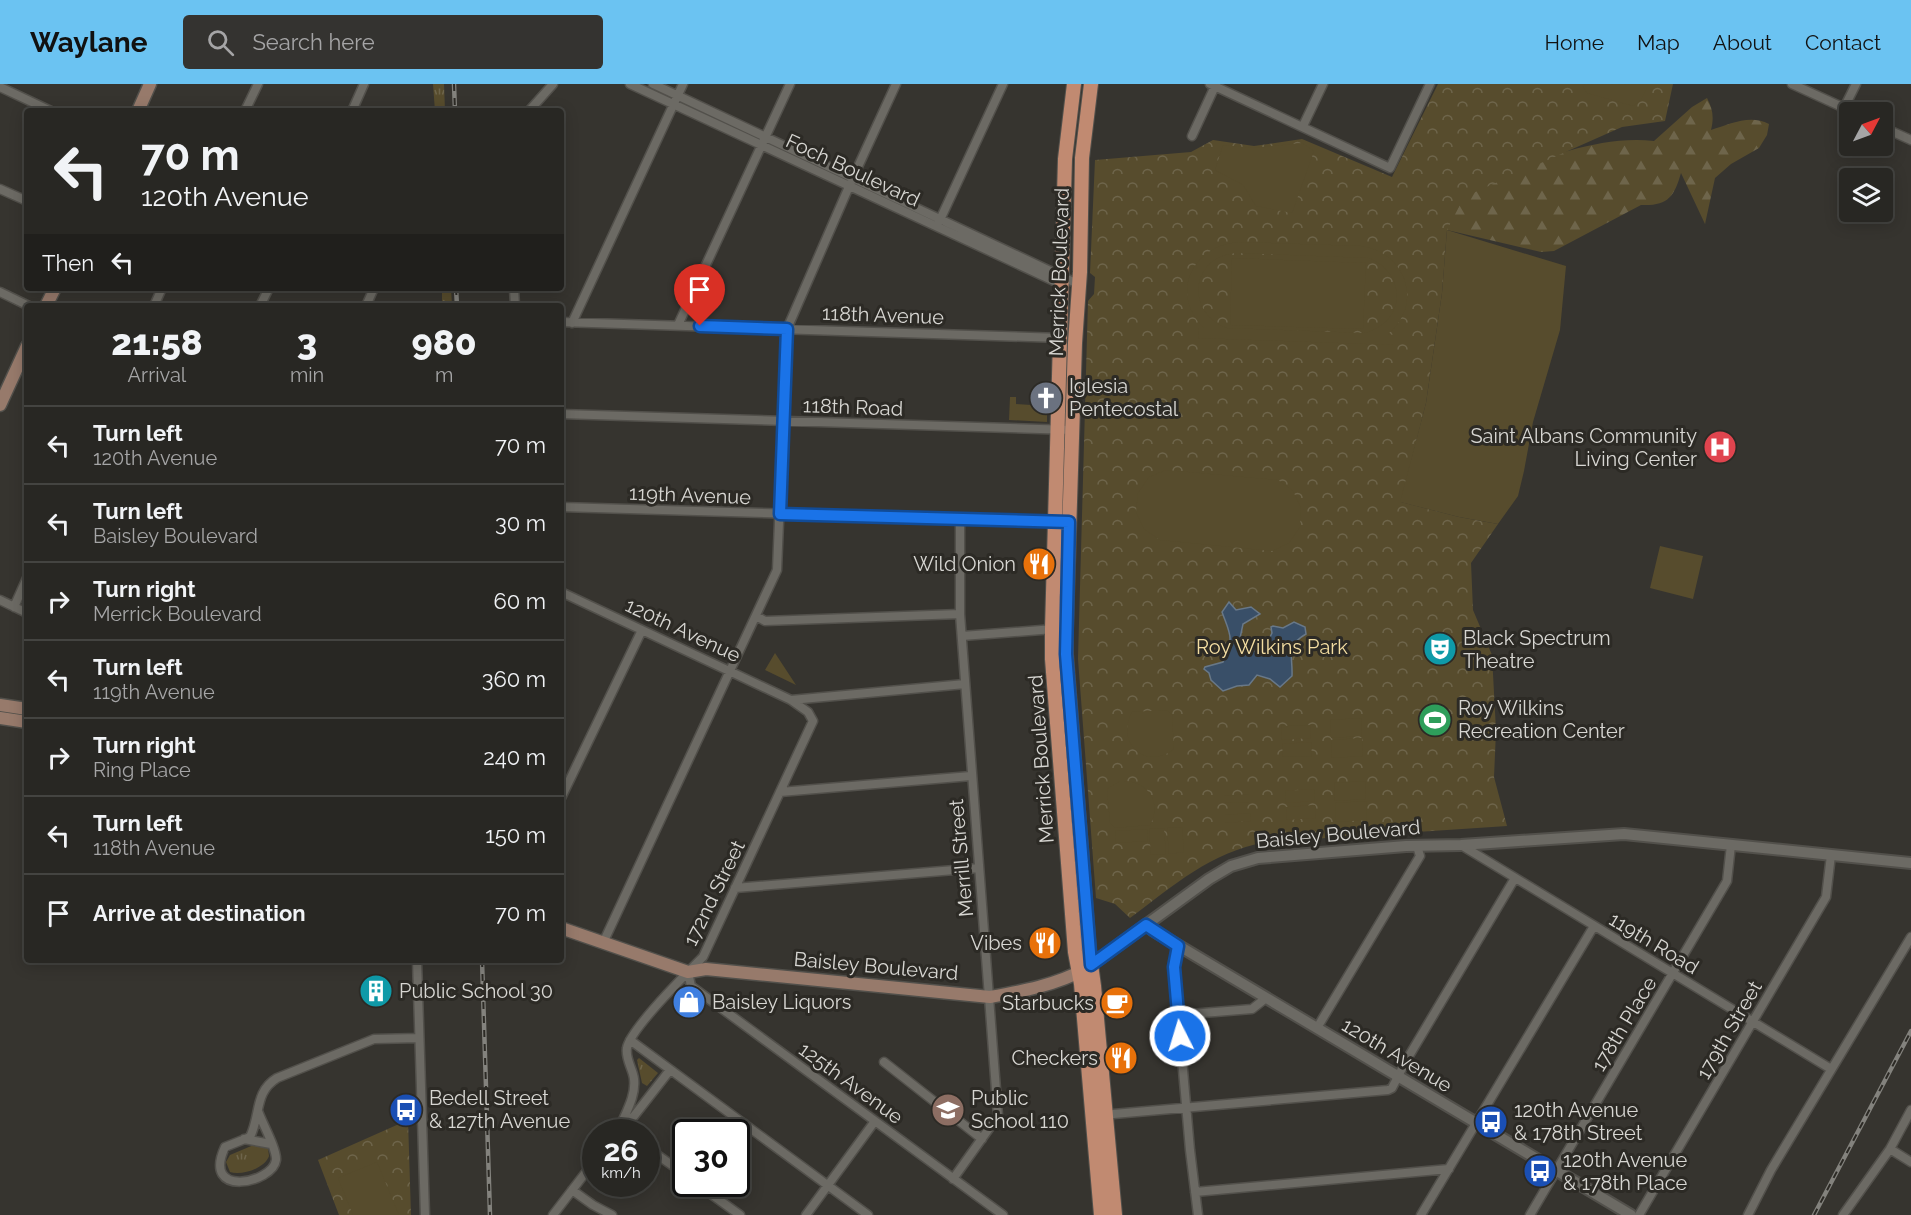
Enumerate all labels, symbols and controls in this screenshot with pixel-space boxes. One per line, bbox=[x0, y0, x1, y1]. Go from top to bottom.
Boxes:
search box bbox=[183, 15, 603, 69]
text: Waylane bbox=[30, 26, 147, 59]
icon: search bbox=[204, 26, 237, 59]
text: Search here bbox=[252, 29, 375, 55]
text: Home bbox=[1545, 30, 1604, 55]
text: Map bbox=[1637, 30, 1680, 55]
text: About bbox=[1713, 30, 1772, 55]
text: Contact bbox=[1805, 30, 1881, 55]
north arrow bbox=[1839, 102, 1893, 156]
map controls bbox=[1839, 102, 1893, 222]
street label: Foch Boulevard bbox=[782, 128, 924, 212]
text: 70 m bbox=[141, 131, 240, 180]
icon: left bbox=[42, 132, 120, 210]
button: layers bbox=[1839, 168, 1893, 222]
text: 120th Avenue bbox=[141, 181, 309, 212]
street label: Merrick Boulevard bbox=[1044, 187, 1074, 357]
icon: left bbox=[106, 246, 139, 279]
text: Then bbox=[42, 250, 94, 276]
pin bbox=[674, 264, 725, 326]
icon: arrive bbox=[683, 273, 716, 306]
street label: 118th Avenue bbox=[822, 301, 945, 329]
text: 21:58 bbox=[111, 321, 203, 363]
text: 3 bbox=[297, 321, 317, 363]
text: 980 bbox=[412, 321, 477, 363]
text: Arrival bbox=[128, 363, 186, 387]
text: min bbox=[290, 363, 324, 387]
text: m bbox=[435, 363, 453, 387]
place label: Iglesia Pentecostal bbox=[1069, 374, 1179, 421]
church icon: Iglesia Pentecostal bbox=[1028, 380, 1064, 416]
street label: 118th Road bbox=[802, 393, 904, 421]
text: Turn left bbox=[93, 420, 183, 446]
place label: Saint Albans Community Living Center bbox=[1470, 424, 1697, 471]
icon: left bbox=[42, 429, 75, 462]
hospital icon: Saint Albans Community Living Center bbox=[1702, 429, 1738, 465]
text: 70 m bbox=[495, 432, 546, 458]
text: 120th Avenue bbox=[93, 446, 217, 470]
street label: 119th Avenue bbox=[629, 481, 752, 509]
text: Turn left bbox=[93, 498, 183, 524]
icon: left bbox=[42, 507, 75, 540]
text: 30 m bbox=[495, 510, 546, 536]
text: Baisley Boulevard bbox=[93, 524, 258, 548]
restaurant icon: Wild Onion bbox=[1021, 546, 1057, 582]
place label: Wild Onion bbox=[913, 552, 1016, 576]
text: Turn right bbox=[93, 576, 196, 602]
icon: right bbox=[42, 585, 75, 618]
text: 60 m bbox=[493, 588, 546, 614]
street label: 120th Avenue bbox=[622, 593, 745, 667]
text: Merrick Boulevard bbox=[93, 602, 262, 626]
place label: Black Spectrum Theatre bbox=[1463, 626, 1611, 673]
theatre icon: Black Spectrum Theatre bbox=[1422, 631, 1458, 667]
park label: Roy Wilkins Park bbox=[1196, 635, 1348, 659]
text: Turn left bbox=[93, 654, 183, 680]
icon: left bbox=[42, 663, 75, 696]
text: 360 m bbox=[482, 666, 546, 692]
street label: Merrick Boulevard bbox=[1023, 674, 1059, 844]
text: 119th Avenue bbox=[93, 680, 215, 704]
place label: Roy Wilkins Recreation Center bbox=[1458, 696, 1625, 743]
sports icon: Roy Wilkins Recreation Center bbox=[1417, 702, 1453, 738]
text: Turn right bbox=[93, 732, 196, 758]
icon: right bbox=[42, 741, 75, 774]
text: 240 m bbox=[483, 744, 546, 770]
text: Ring Place bbox=[93, 758, 191, 782]
street label: Merrill Street bbox=[944, 798, 978, 918]
text: Turn left bbox=[93, 810, 183, 836]
street label: Baisley Boulevard bbox=[1255, 815, 1421, 853]
icon: left bbox=[42, 819, 75, 852]
text: 150 m bbox=[485, 822, 546, 848]
text: 118th Avenue bbox=[93, 836, 215, 860]
street label: 172nd Street bbox=[678, 836, 750, 950]
icon: arrive bbox=[42, 897, 75, 930]
text: Arrive at destination bbox=[93, 900, 306, 926]
text: 70 m bbox=[495, 900, 546, 926]
street label: 119th Road bbox=[1605, 907, 1703, 979]
restaurant icon: Vibes bbox=[1027, 925, 1063, 961]
place label: Vibes bbox=[970, 931, 1022, 955]
street label: Baisley Boulevard bbox=[793, 947, 959, 985]
street label: 178th Place bbox=[1586, 972, 1662, 1076]
building icon: Public School 30 bbox=[358, 973, 394, 1009]
street label: 179th Street bbox=[1691, 976, 1767, 1084]
place label: Public School 30 bbox=[399, 979, 553, 1003]
shop icon: Baisley Liquors bbox=[671, 984, 707, 1020]
cafe icon: Starbucks bbox=[1099, 985, 1135, 1021]
place label: Baisley Liquors bbox=[712, 990, 851, 1014]
place label: Starbucks bbox=[1002, 991, 1094, 1015]
position arrow bbox=[1148, 1004, 1212, 1068]
street label: 120th Avenue bbox=[1338, 1013, 1457, 1097]
street label: 125th Avenue bbox=[794, 1037, 908, 1129]
restaurant icon: Checkers bbox=[1103, 1040, 1139, 1076]
place label: Checkers bbox=[1011, 1046, 1098, 1070]
place label: Bedell Street & 127th Avenue bbox=[429, 1086, 570, 1133]
place label: Public School 110 bbox=[971, 1086, 1069, 1133]
bus stop icon: Bedell Street & 127th Avenue bbox=[388, 1092, 424, 1128]
school or university icon: Public School 110 bbox=[930, 1092, 966, 1128]
place label: 120th Avenue & 178th Street bbox=[1514, 1098, 1643, 1145]
bus stop icon: 120th Avenue & 178th Street bbox=[1473, 1104, 1509, 1140]
speed limit sign: 30 bbox=[672, 1119, 750, 1197]
text: 26 bbox=[603, 1133, 639, 1168]
place label: 120th Avenue & 178th Place bbox=[1563, 1148, 1688, 1195]
bus stop icon: 120th Avenue & 178th Place bbox=[1522, 1153, 1558, 1189]
text: km/h bbox=[601, 1164, 641, 1182]

